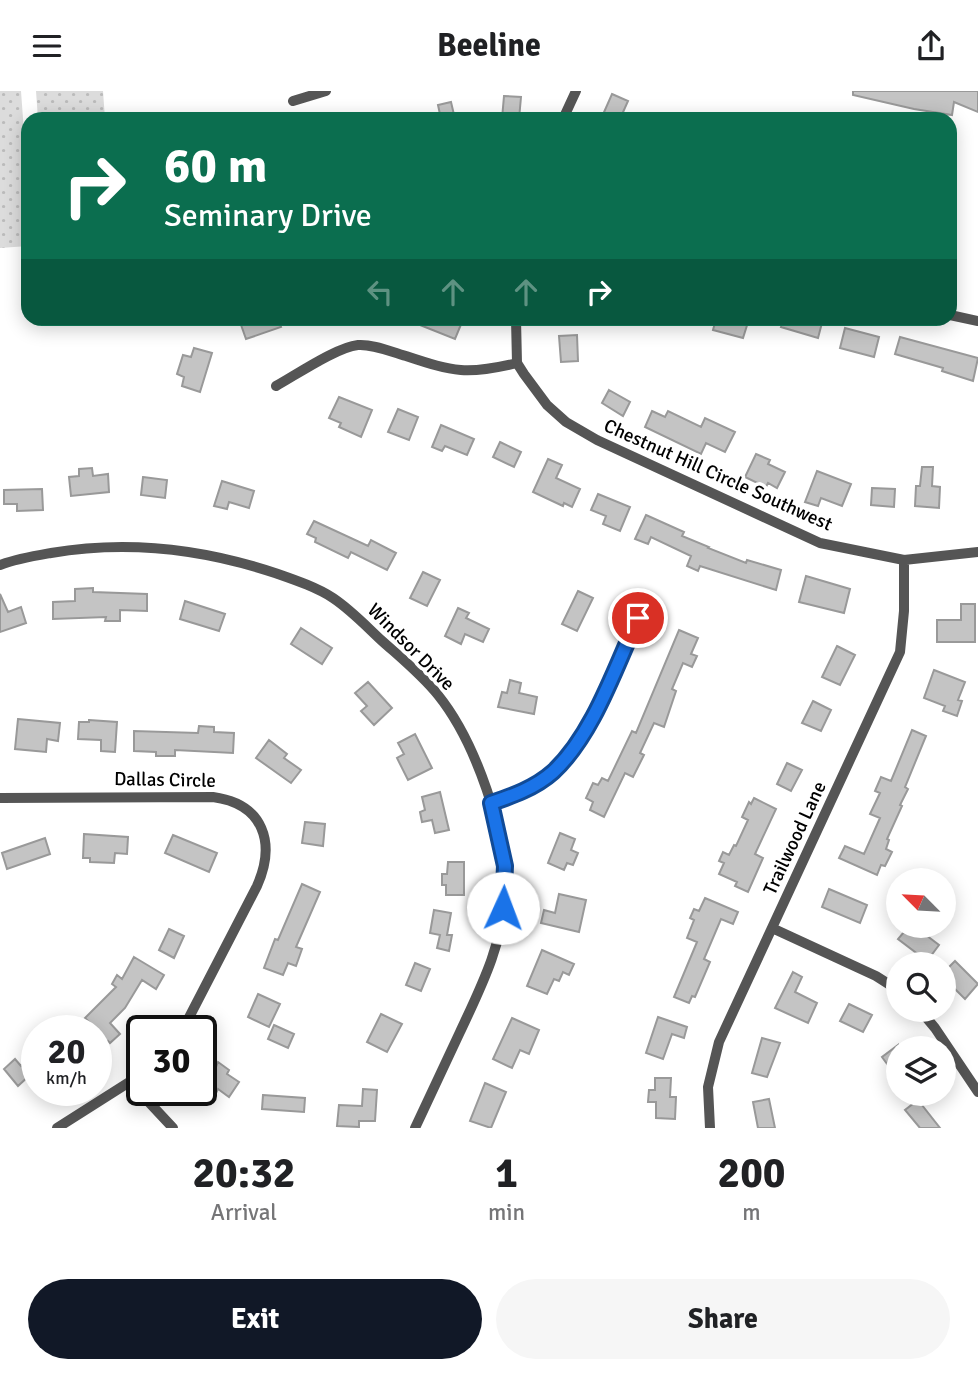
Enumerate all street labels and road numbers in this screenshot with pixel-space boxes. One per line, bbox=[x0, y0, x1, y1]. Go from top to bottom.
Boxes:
street label: Chestnut Hill Circle Southwest bbox=[600, 414, 836, 536]
street label: Windsor Drive bbox=[362, 598, 460, 696]
street label: Dallas Circle bbox=[114, 767, 216, 793]
street label: Trailwood Lane bbox=[758, 778, 832, 898]

